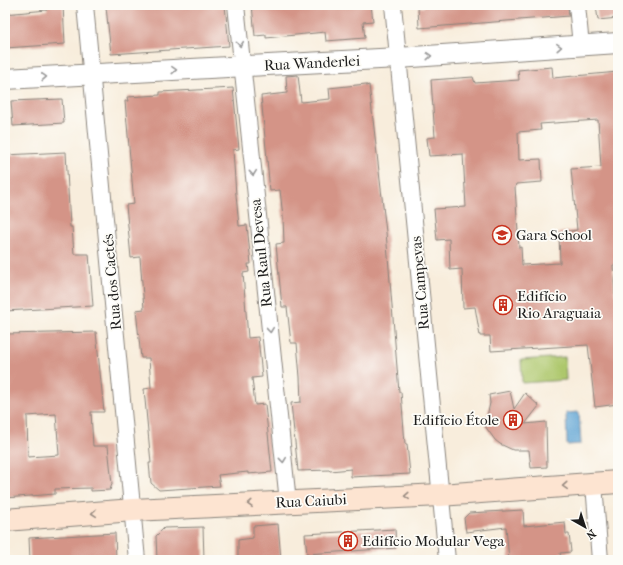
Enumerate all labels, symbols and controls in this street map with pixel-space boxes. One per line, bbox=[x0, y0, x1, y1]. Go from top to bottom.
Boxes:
one-way arrow bbox=[235, 41, 244, 47]
one-way arrow bbox=[556, 43, 562, 52]
street label: Rua Wanderlei bbox=[263, 51, 361, 75]
one-way arrow bbox=[426, 51, 432, 60]
one-way arrow bbox=[171, 66, 177, 75]
one-way arrow bbox=[41, 73, 47, 82]
one-way arrow bbox=[248, 170, 257, 176]
street label: Rua Raul Devesa bbox=[246, 197, 276, 308]
school or university icon: Gara School bbox=[491, 224, 513, 246]
place label: Gara School bbox=[516, 226, 592, 244]
street label: Rua dos Caetés bbox=[99, 233, 125, 331]
street label: Rua Campevas bbox=[407, 235, 433, 331]
place label: Edifício Rio Araguaia bbox=[517, 287, 602, 322]
building icon: Edifício Rio Araguaia bbox=[492, 294, 514, 316]
one-way arrow bbox=[265, 327, 274, 333]
building icon: Edifício Étole bbox=[502, 409, 524, 431]
place label: Edifício Étole bbox=[413, 411, 500, 429]
one-way arrow bbox=[278, 457, 287, 463]
one-way arrow bbox=[562, 482, 568, 491]
street label: Rua Caiubi bbox=[275, 490, 348, 512]
one-way arrow bbox=[404, 492, 410, 500]
one-way arrow bbox=[247, 499, 253, 508]
north arrow bbox=[565, 507, 605, 547]
one-way arrow bbox=[91, 508, 97, 517]
text: N bbox=[583, 527, 598, 542]
building icon: Edifício Modular Vega bbox=[337, 530, 359, 552]
place label: Edifício Modular Vega bbox=[362, 532, 506, 550]

